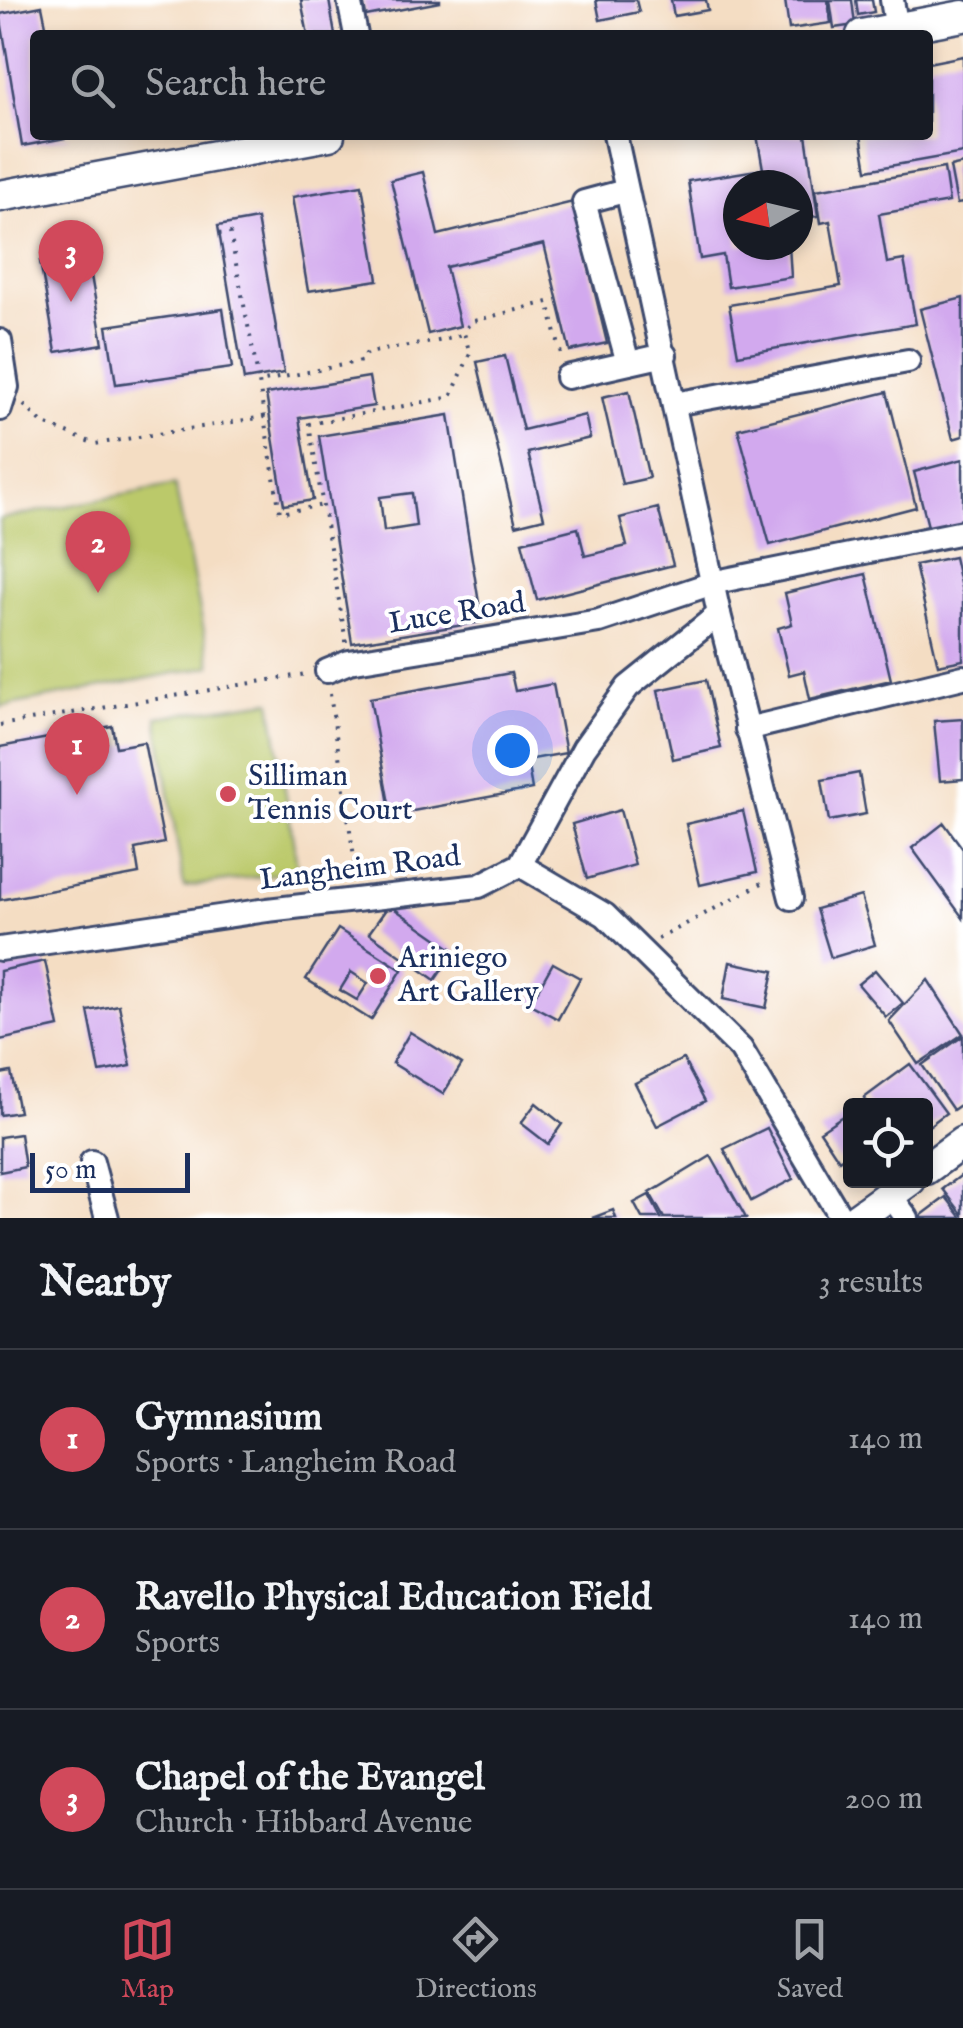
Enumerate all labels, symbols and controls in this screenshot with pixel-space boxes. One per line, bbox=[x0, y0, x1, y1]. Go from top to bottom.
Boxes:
search box bbox=[30, 30, 933, 140]
icon: search bbox=[65, 58, 120, 113]
text: Search here bbox=[145, 61, 326, 109]
north arrow bbox=[723, 170, 813, 260]
pin: 3 bbox=[38, 220, 104, 302]
pin: 2 bbox=[66, 510, 130, 593]
street label: Luce Road bbox=[386, 584, 529, 644]
pin: 1 bbox=[44, 712, 110, 795]
your location bbox=[487, 725, 538, 776]
place label: Silliman Tennis Court bbox=[248, 758, 412, 830]
marker: Silliman Tennis Court bbox=[217, 783, 239, 805]
street label: Langheim Road bbox=[258, 838, 463, 900]
place label: Ariniego Art Gallery bbox=[397, 940, 539, 1012]
marker: Ariniego Art Gallery bbox=[367, 965, 389, 987]
map controls bbox=[843, 1098, 933, 1188]
button: locate bbox=[843, 1098, 933, 1188]
scale bar bbox=[30, 1148, 190, 1192]
text: 50 m bbox=[45, 1153, 97, 1188]
text: Nearby bbox=[40, 1257, 171, 1310]
text: 3 results bbox=[819, 1263, 923, 1304]
text: Gymnasium bbox=[135, 1395, 322, 1443]
text: 1 bbox=[67, 1419, 78, 1460]
text: 140 m bbox=[848, 1419, 923, 1460]
text: Sports · Langheim Road bbox=[135, 1443, 456, 1484]
text: Ravello Physical Education Field bbox=[135, 1575, 652, 1623]
text: 2 bbox=[65, 1599, 80, 1640]
text: 140 m bbox=[848, 1599, 923, 1640]
text: Sports bbox=[135, 1623, 220, 1664]
text: Chapel of the Evangel bbox=[135, 1755, 485, 1803]
text: 3 bbox=[67, 1779, 78, 1820]
text: 200 m bbox=[845, 1779, 923, 1820]
text: Church · Hibbard Avenue bbox=[135, 1803, 472, 1844]
tab: Map bbox=[120, 1912, 175, 2007]
tab: Directions bbox=[415, 1912, 537, 2007]
tab: Saved bbox=[777, 1912, 843, 2007]

